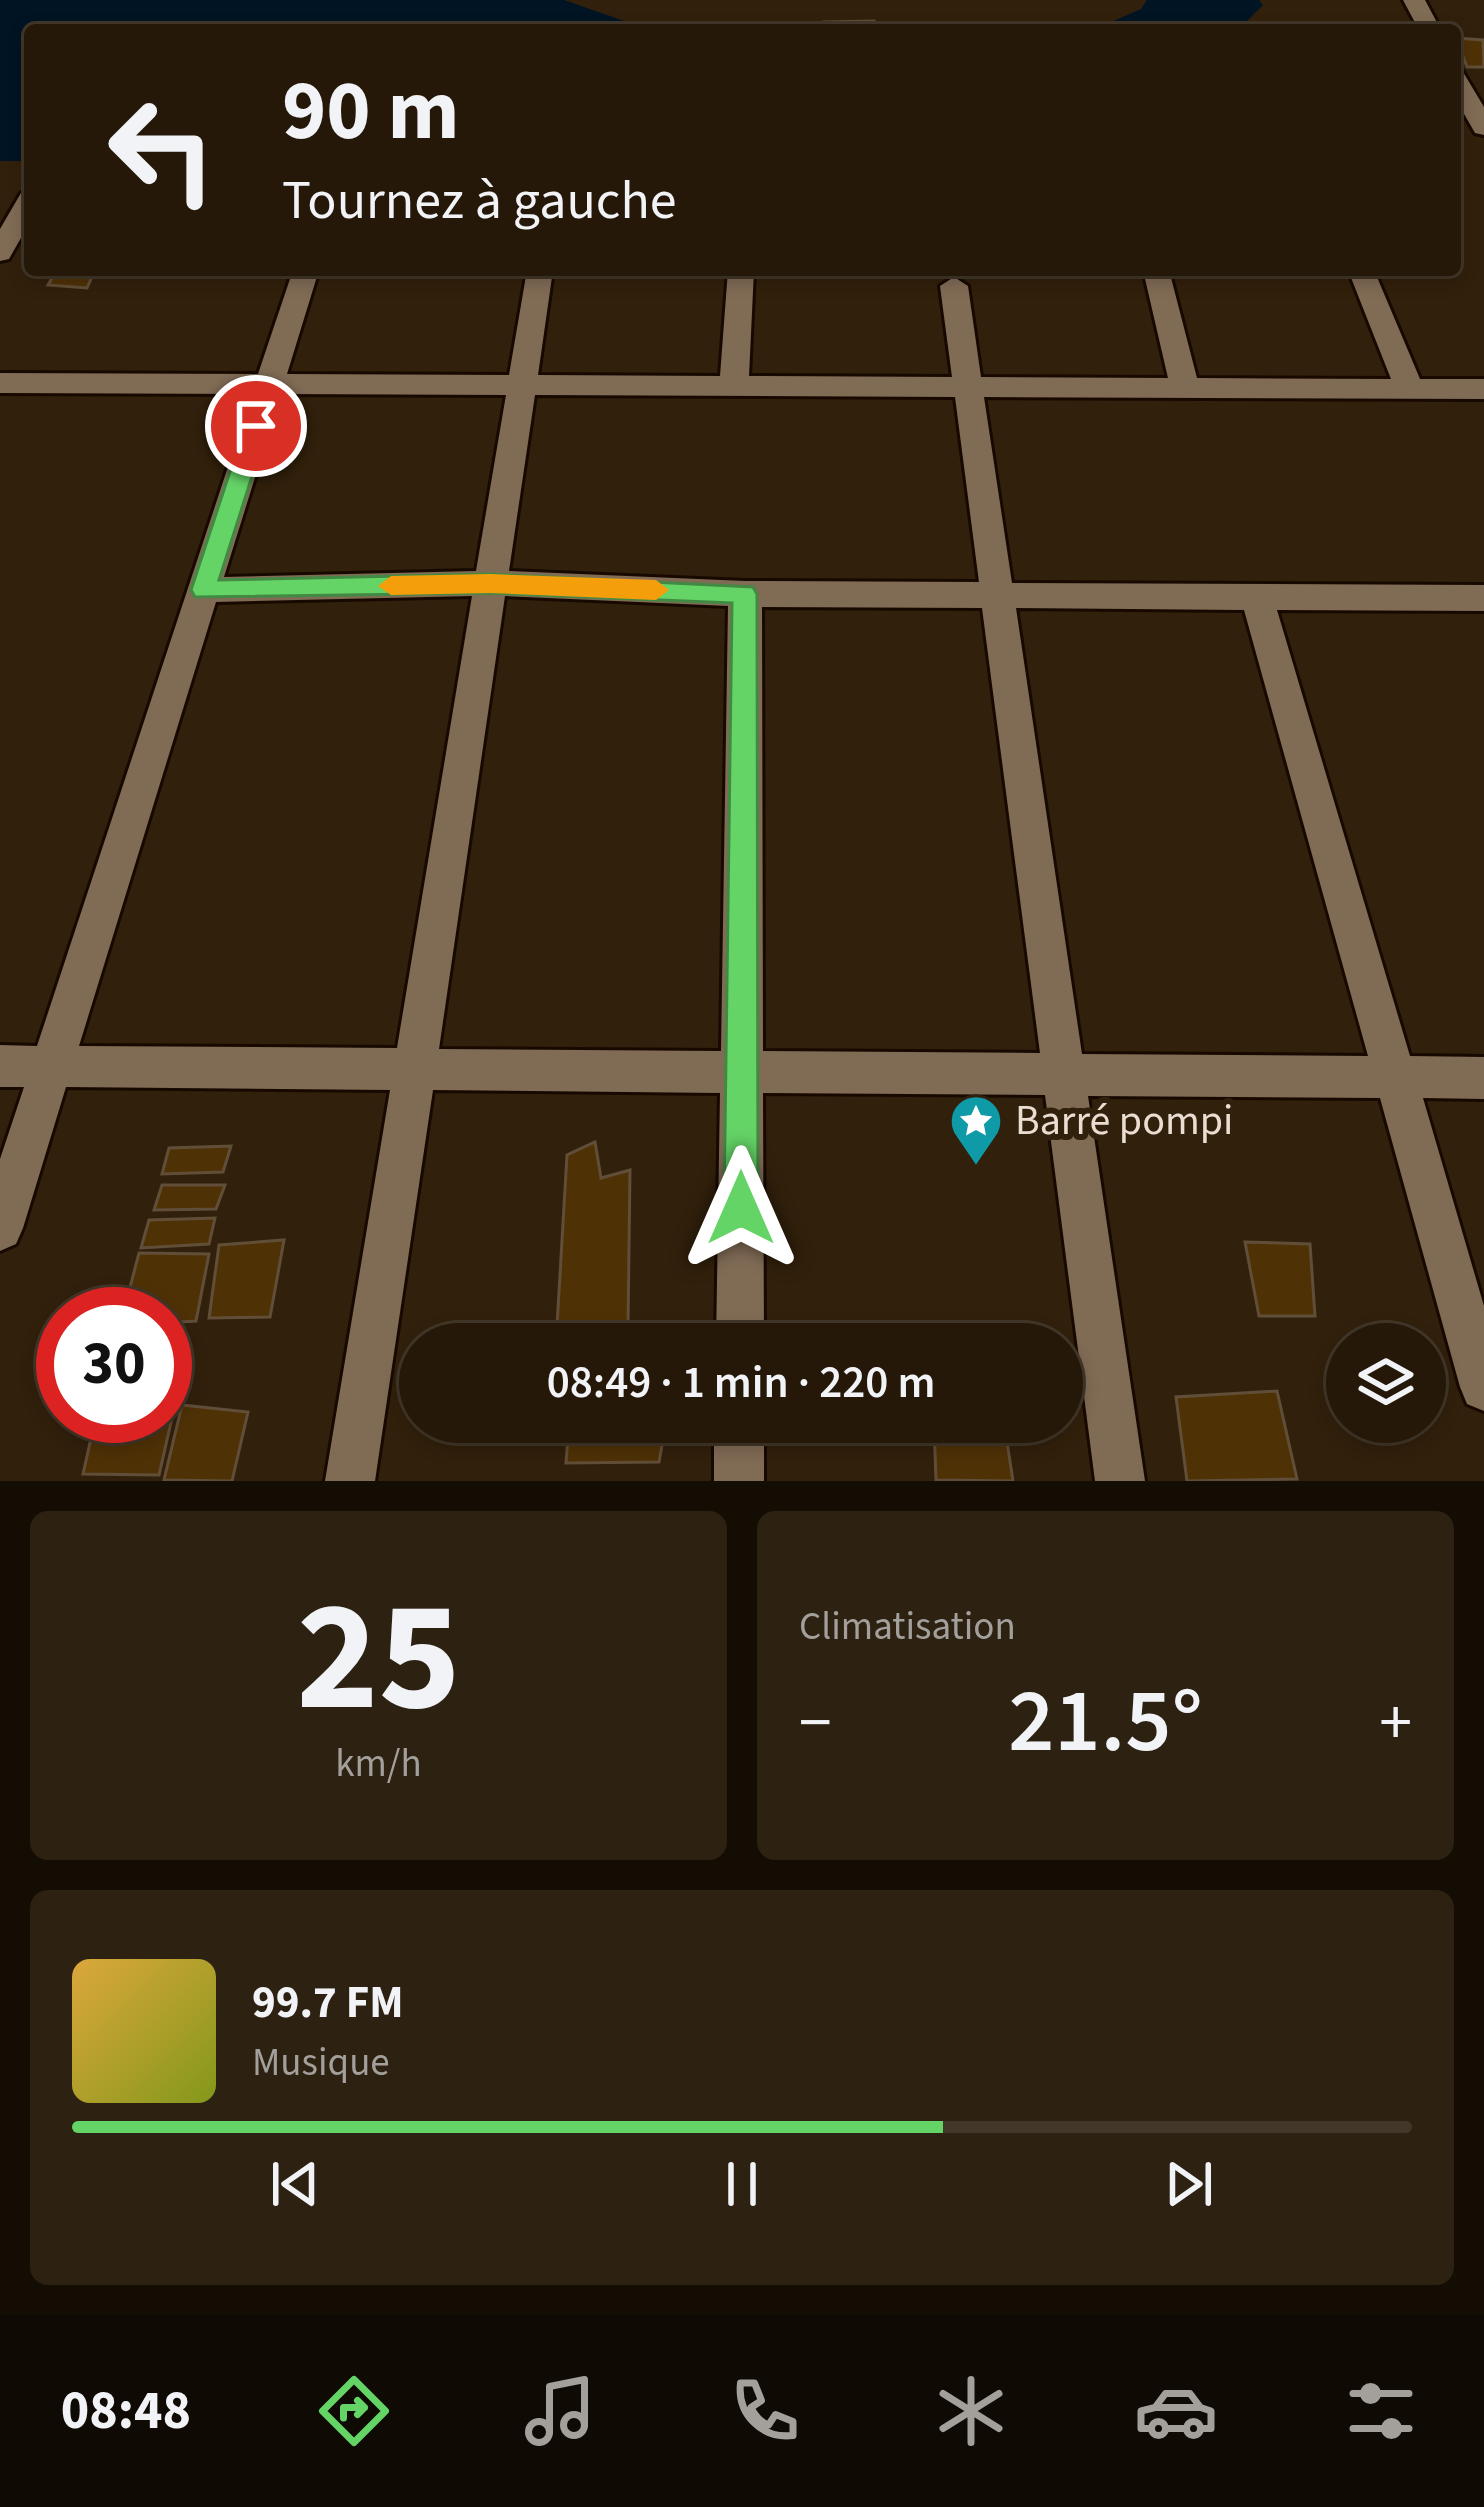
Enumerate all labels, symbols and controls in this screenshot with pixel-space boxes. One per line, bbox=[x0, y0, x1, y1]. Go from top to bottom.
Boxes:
text: 90 m bbox=[282, 52, 460, 172]
icon: left bbox=[84, 72, 240, 228]
text: Tournez à gauche bbox=[282, 163, 677, 240]
pin bbox=[205, 375, 307, 477]
icon: arrive bbox=[223, 393, 289, 459]
place label: Barré pompi bbox=[1015, 1091, 1233, 1151]
place icon: Barré pompi bbox=[948, 1093, 1004, 1167]
position arrow bbox=[678, 1145, 804, 1271]
speed limit sign: 30 bbox=[36, 1287, 192, 1443]
map controls bbox=[1326, 1323, 1446, 1443]
button: layers bbox=[1326, 1323, 1446, 1443]
text: 08:49 · 1 min · 220 m bbox=[547, 1351, 935, 1415]
text: 25 bbox=[296, 1547, 461, 1769]
text: Climatisation bbox=[799, 1599, 1016, 1655]
text: 21.5° bbox=[1008, 1658, 1203, 1786]
text: − bbox=[799, 1676, 832, 1770]
text: + bbox=[1379, 1676, 1412, 1770]
text: km/h bbox=[335, 1736, 422, 1792]
text: 99.7 FM bbox=[252, 1971, 404, 2035]
text: Musique bbox=[252, 2035, 390, 2091]
icon: previous bbox=[262, 2151, 328, 2217]
icon: pause bbox=[709, 2151, 775, 2217]
icon: next bbox=[1156, 2151, 1222, 2217]
icon: directions bbox=[312, 2369, 396, 2453]
icon: music bbox=[518, 2369, 602, 2453]
icon: phone bbox=[723, 2369, 807, 2453]
icon: climate bbox=[929, 2369, 1013, 2453]
icon: car bbox=[1134, 2369, 1218, 2453]
icon: filters bbox=[1339, 2369, 1423, 2453]
text: 08:48 bbox=[61, 2373, 191, 2450]

